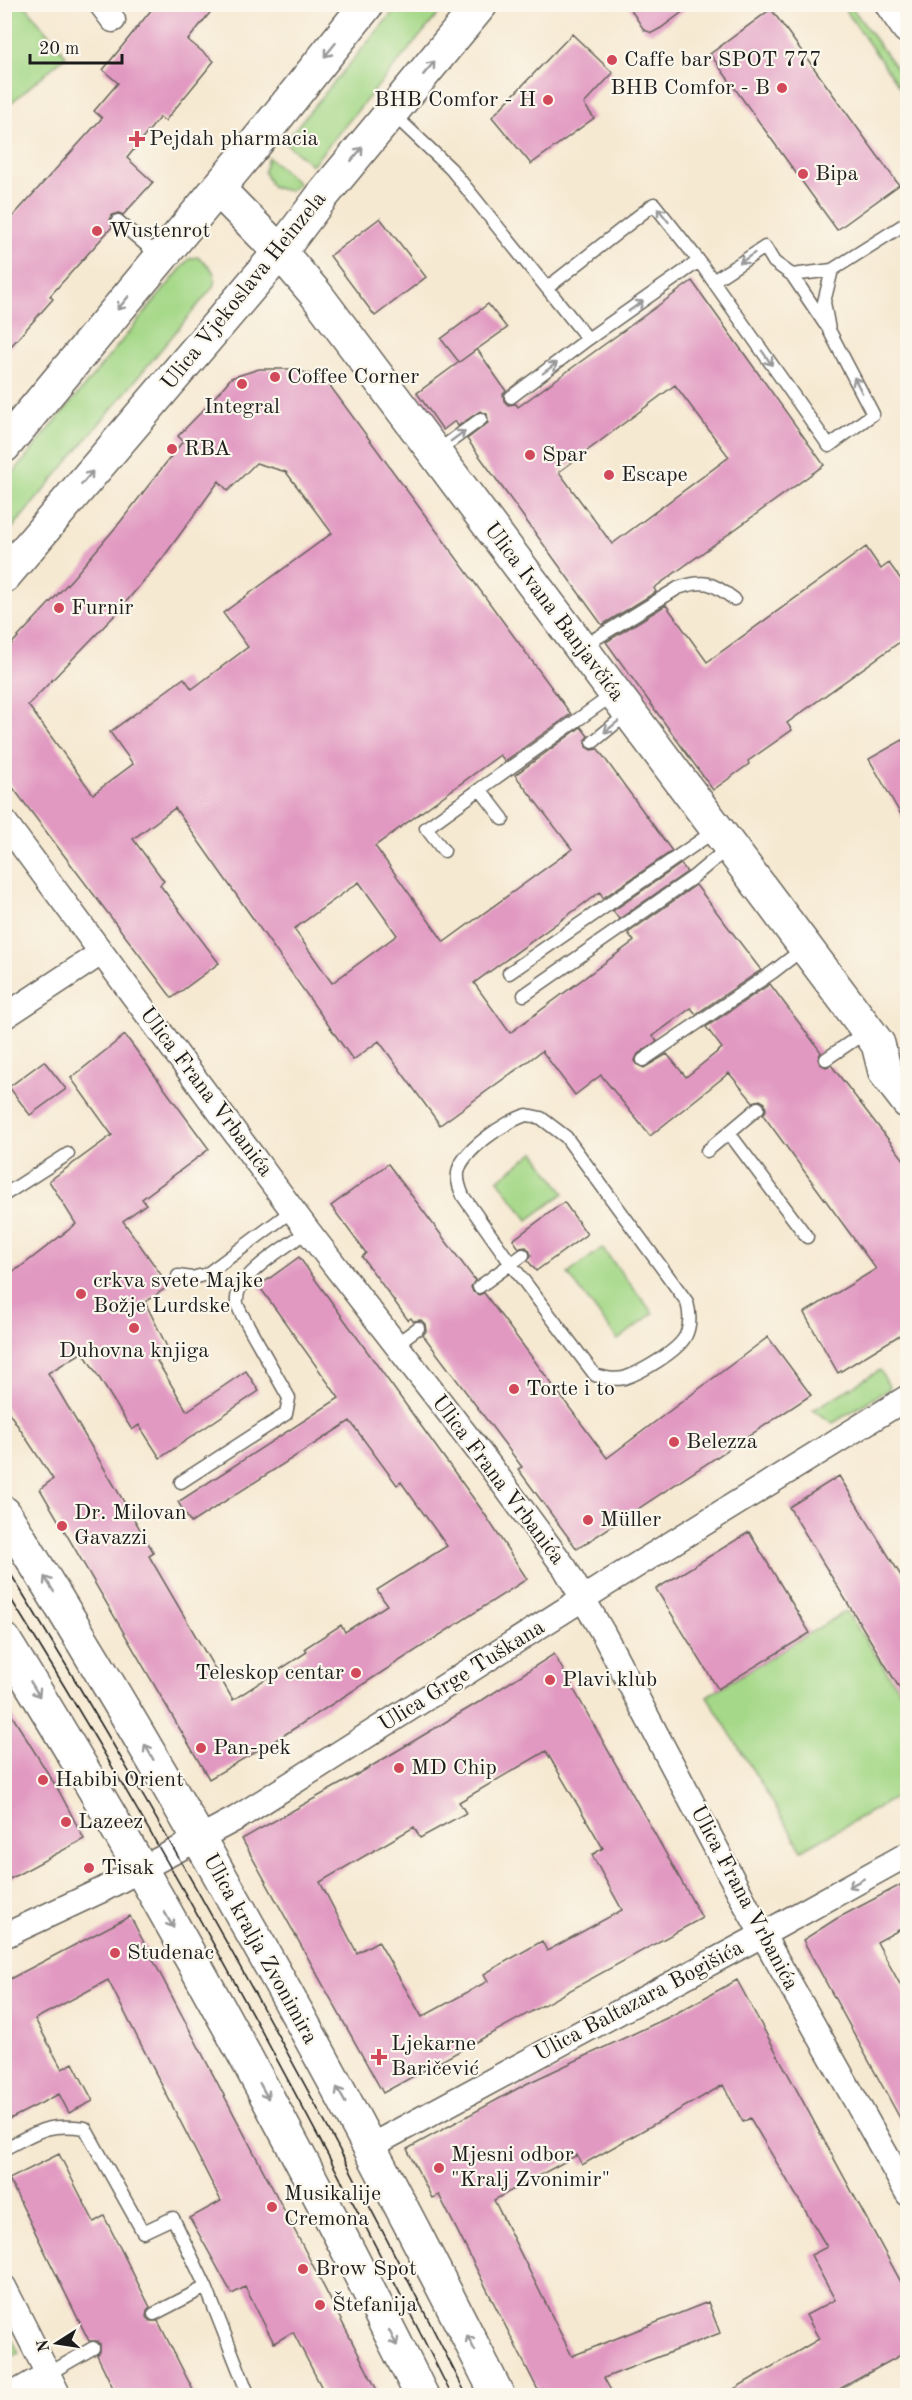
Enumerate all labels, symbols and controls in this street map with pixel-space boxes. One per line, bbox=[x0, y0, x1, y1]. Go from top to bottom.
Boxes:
scale bar bbox=[30, 27, 122, 65]
text: 20 m bbox=[39, 40, 79, 58]
one-way arrow bbox=[324, 42, 337, 58]
place label: Caffe bar SPOT 777 bbox=[624, 49, 822, 71]
marker: Caffe bar SPOT 777 bbox=[605, 53, 619, 67]
one-way arrow bbox=[422, 60, 435, 76]
place label: BHB Comfor - B bbox=[610, 77, 770, 99]
marker: BHB Comfor - B bbox=[775, 81, 789, 95]
place label: BHB Comfor - H bbox=[374, 89, 536, 111]
marker: BHB Comfor - H bbox=[541, 93, 555, 107]
place label: Pejdah pharmacia bbox=[149, 128, 319, 150]
marker: Pejdah pharmacia bbox=[130, 132, 144, 146]
one-way arrow bbox=[351, 146, 364, 162]
place label: Bipa bbox=[815, 163, 859, 185]
marker: Bipa bbox=[796, 167, 810, 181]
street label: Ulica Vjekoslava Heinzela bbox=[158, 188, 331, 394]
one-way arrow bbox=[656, 208, 669, 224]
place label: Wustenrot bbox=[109, 220, 210, 242]
marker: Wustenrot bbox=[90, 224, 104, 238]
one-way arrow bbox=[740, 252, 756, 264]
one-way arrow bbox=[117, 294, 130, 310]
one-way arrow bbox=[628, 300, 644, 312]
one-way arrow bbox=[761, 349, 773, 366]
one-way arrow bbox=[541, 362, 557, 375]
place label: Coffee Corner bbox=[287, 366, 419, 388]
marker: Coffee Corner bbox=[268, 370, 282, 384]
marker: Integral bbox=[235, 377, 249, 391]
one-way arrow bbox=[852, 377, 864, 394]
place label: Integral bbox=[204, 396, 280, 418]
one-way arrow bbox=[450, 430, 466, 443]
place label: RBA bbox=[184, 438, 231, 460]
marker: RBA bbox=[165, 442, 179, 456]
place label: Spar bbox=[542, 444, 587, 466]
marker: Spar bbox=[523, 448, 537, 462]
place label: Escape bbox=[621, 464, 688, 486]
marker: Escape bbox=[602, 468, 616, 482]
one-way arrow bbox=[80, 471, 94, 486]
street label: Ulica Ivana Banjavčića bbox=[480, 519, 628, 706]
place label: Furnir bbox=[71, 597, 133, 619]
marker: Furnir bbox=[52, 601, 66, 615]
one-way arrow bbox=[603, 721, 619, 734]
street label: Ulica Frana Vrbanića bbox=[135, 1003, 277, 1181]
place label: crkva svete Majke Božje Lurdske bbox=[93, 1270, 263, 1317]
marker: crkva svete Majke Božje Lurdske bbox=[74, 1287, 88, 1301]
marker: Duhovna knjiga bbox=[127, 1321, 141, 1335]
place label: Duhovna knjiga bbox=[59, 1340, 209, 1362]
place label: Torte i to bbox=[526, 1378, 615, 1400]
marker: Torte i to bbox=[507, 1382, 521, 1396]
street label: Ulica Frana Vrbanića bbox=[427, 1391, 569, 1569]
place label: Belezza bbox=[686, 1431, 758, 1453]
marker: Belezza bbox=[667, 1435, 681, 1449]
place label: Dr. Milovan Gavazzi bbox=[74, 1502, 187, 1549]
place label: Müller bbox=[600, 1509, 661, 1531]
marker: Müller bbox=[581, 1513, 595, 1527]
marker: Dr. Milovan Gavazzi bbox=[55, 1519, 69, 1533]
one-way arrow bbox=[42, 1576, 54, 1593]
street label: Ulica Grge Tuškana bbox=[375, 1616, 549, 1736]
place label: Teleskop centar bbox=[195, 1662, 344, 1684]
marker: Teleskop centar bbox=[349, 1666, 363, 1680]
place label: Plavi klub bbox=[562, 1669, 657, 1691]
marker: Plavi klub bbox=[543, 1673, 557, 1687]
one-way arrow bbox=[29, 1680, 41, 1697]
place label: Pan-pek bbox=[213, 1737, 291, 1759]
marker: Pan-pek bbox=[194, 1741, 208, 1755]
one-way arrow bbox=[142, 1744, 154, 1761]
place label: MD Chip bbox=[411, 1757, 497, 1779]
marker: MD Chip bbox=[392, 1761, 406, 1775]
place label: Habibi Orient bbox=[55, 1769, 184, 1791]
marker: Habibi Orient bbox=[36, 1773, 50, 1787]
street label: Ulica Frana Vrbanića bbox=[686, 1802, 802, 1994]
place label: Lazeez bbox=[78, 1811, 143, 1833]
marker: Lazeez bbox=[59, 1815, 73, 1829]
street label: Ulica kralja Zvonimira bbox=[199, 1850, 322, 2048]
place label: Tisak bbox=[101, 1857, 155, 1879]
marker: Tisak bbox=[82, 1861, 96, 1875]
one-way arrow bbox=[848, 1877, 865, 1889]
one-way arrow bbox=[163, 1911, 175, 1928]
street label: Ulica Baltazara Bogišića bbox=[531, 1937, 747, 2065]
place label: Studenac bbox=[127, 1942, 214, 1964]
marker: Studenac bbox=[108, 1946, 122, 1960]
place label: Ljekarne Baričević bbox=[391, 2033, 479, 2080]
marker: Ljekarne Baričević bbox=[372, 2050, 386, 2064]
one-way arrow bbox=[259, 2082, 271, 2099]
one-way arrow bbox=[335, 2087, 346, 2105]
place label: Mjesni odbor "Kralj Zvonimir" bbox=[451, 2144, 610, 2191]
marker: Mjesni odbor "Kralj Zvonimir" bbox=[432, 2161, 446, 2175]
place label: Musikalije Cremona bbox=[284, 2183, 381, 2230]
marker: Musikalije Cremona bbox=[265, 2200, 279, 2214]
place label: Brow Spot bbox=[315, 2258, 417, 2280]
marker: Brow Spot bbox=[296, 2262, 310, 2276]
place label: Štefanija bbox=[332, 2291, 417, 2316]
marker: Štefanija bbox=[313, 2298, 327, 2312]
north arrow bbox=[27, 2313, 87, 2373]
one-way arrow bbox=[387, 2329, 399, 2346]
one-way arrow bbox=[465, 2335, 476, 2353]
text: N bbox=[35, 2337, 53, 2353]

